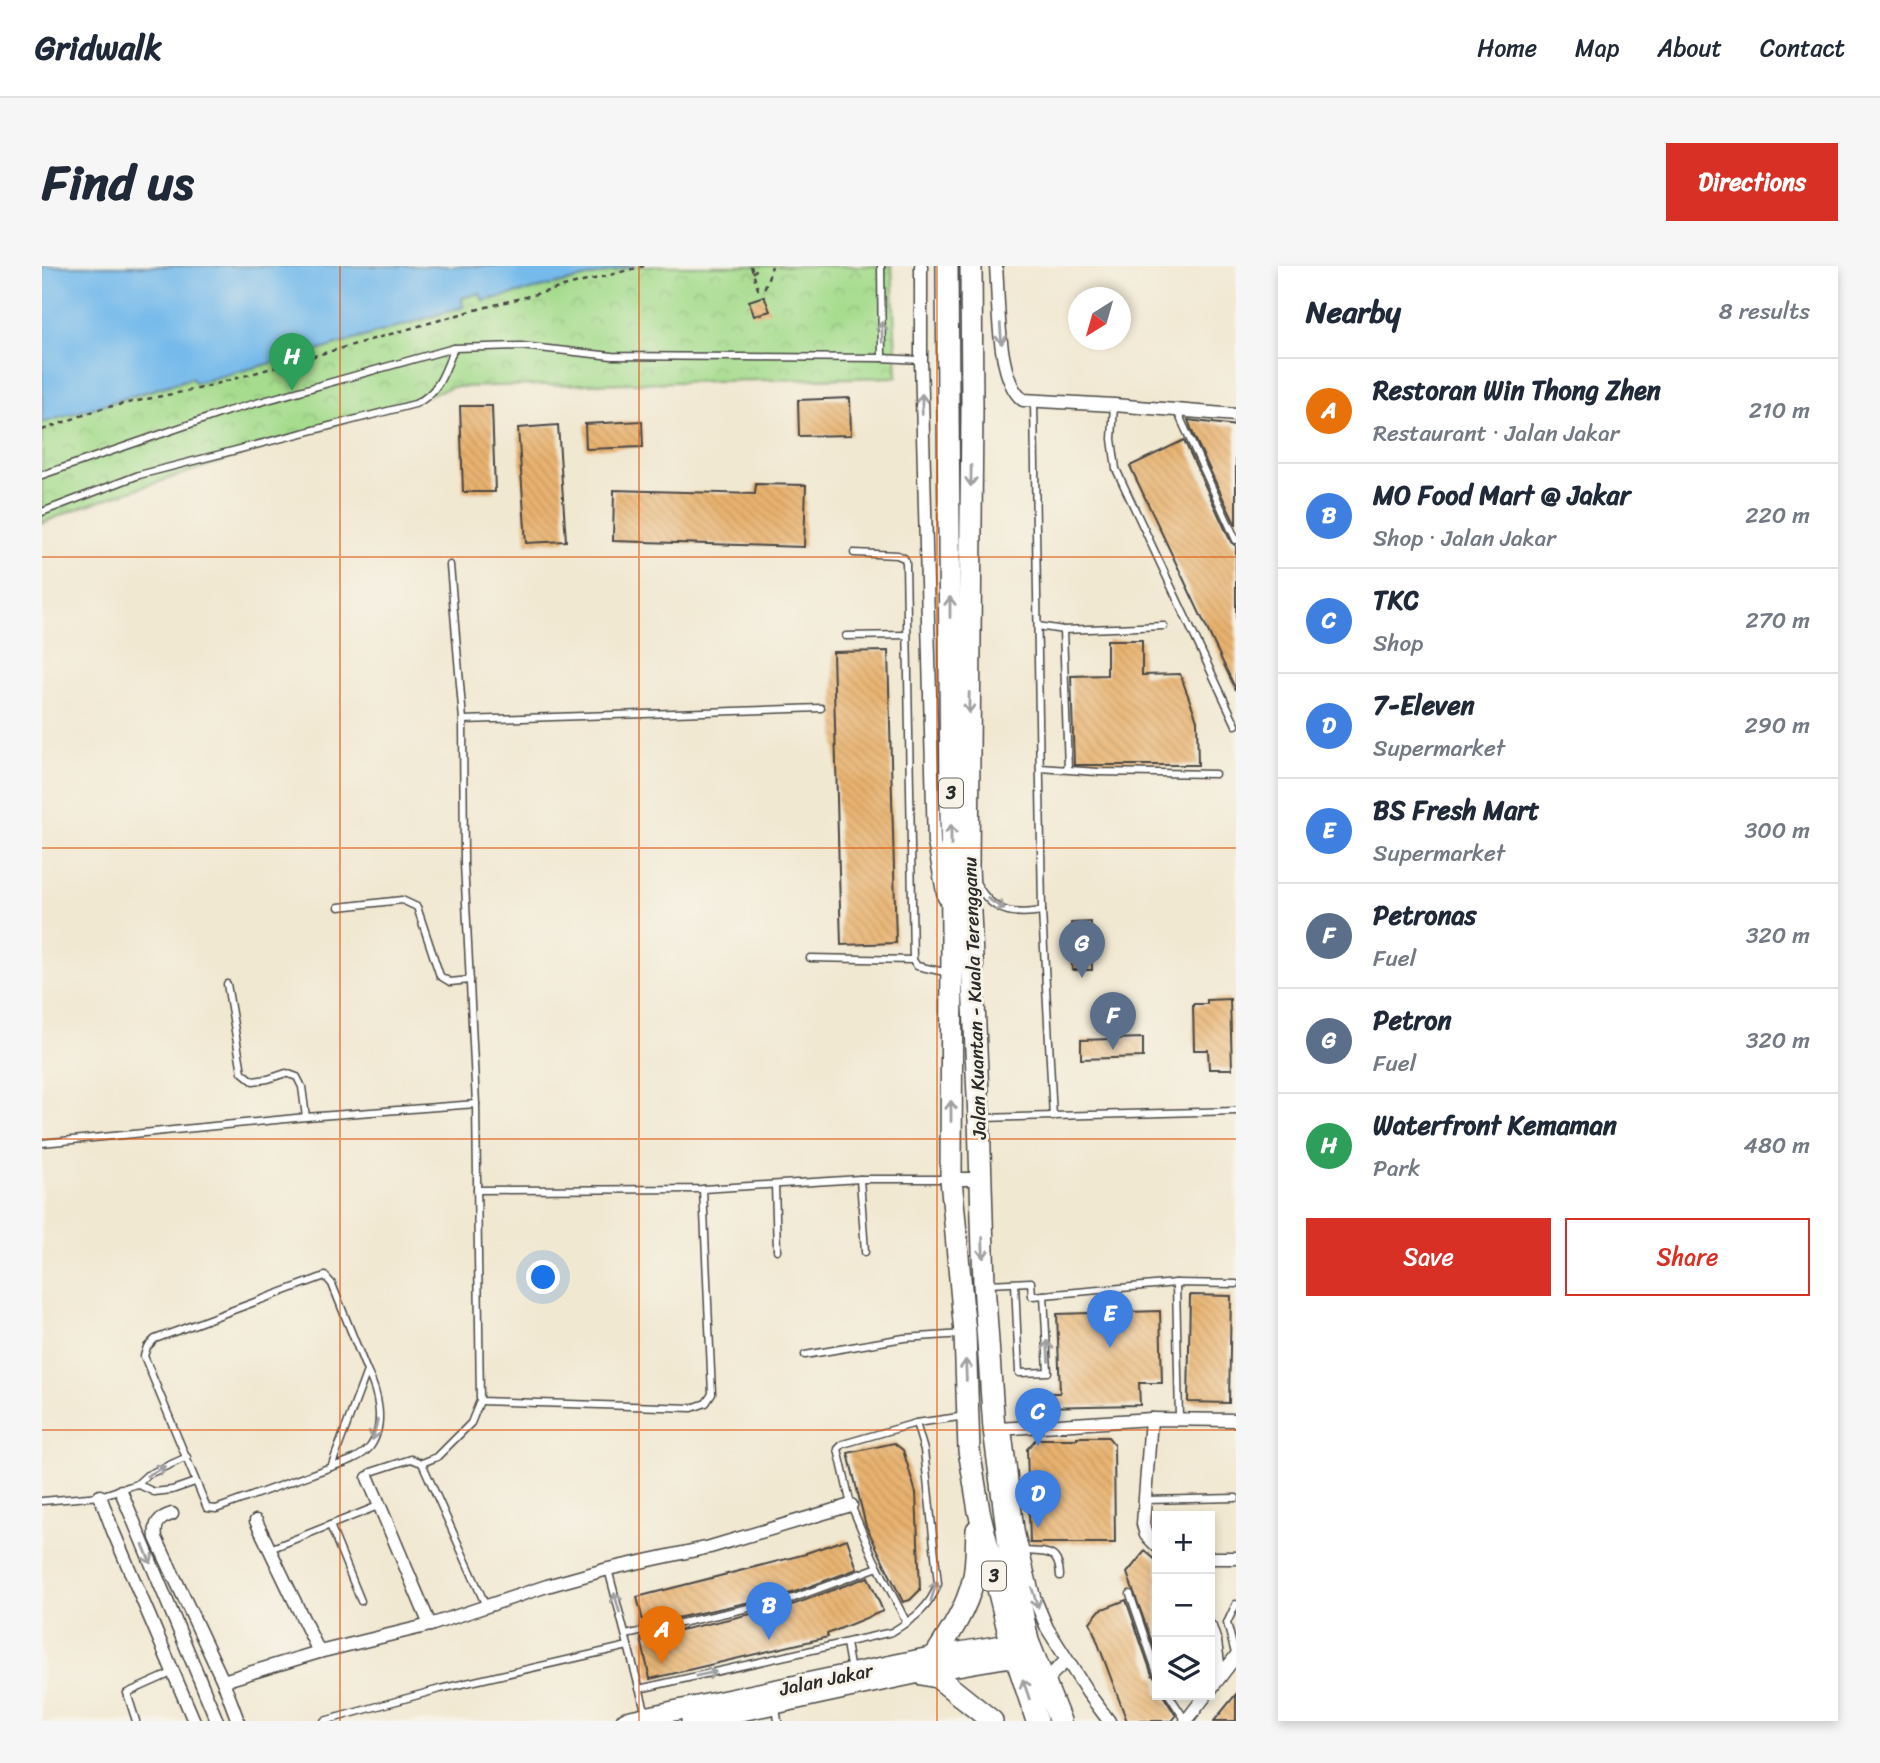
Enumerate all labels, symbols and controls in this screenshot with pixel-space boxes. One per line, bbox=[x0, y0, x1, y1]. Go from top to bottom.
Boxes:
text: Gridwalk bbox=[35, 19, 162, 77]
text: Home bbox=[1477, 27, 1537, 69]
text: Map bbox=[1575, 27, 1619, 69]
text: About bbox=[1657, 27, 1722, 69]
text: Contact bbox=[1760, 27, 1845, 69]
text: Find us bbox=[42, 139, 194, 226]
button: Directions bbox=[1666, 143, 1838, 221]
text: Nearby bbox=[1306, 285, 1401, 339]
north arrow bbox=[1068, 287, 1131, 350]
text: 8 results bbox=[1719, 291, 1810, 332]
one-way arrow bbox=[875, 320, 889, 343]
one-way arrow bbox=[995, 322, 1008, 345]
pin: H bbox=[269, 333, 315, 391]
text: Restoran Win Thong Zhen bbox=[1373, 367, 1661, 413]
text: A bbox=[1321, 390, 1337, 431]
text: 210 m bbox=[1749, 390, 1810, 431]
one-way arrow bbox=[916, 393, 929, 416]
text: Restaurant · Jalan Jakar bbox=[1373, 413, 1619, 454]
one-way arrow bbox=[964, 464, 978, 487]
text: MO Food Mart @ Jakar bbox=[1373, 472, 1630, 518]
text: B bbox=[1322, 495, 1336, 536]
text: 220 m bbox=[1745, 495, 1810, 536]
text: Shop · Jalan Jakar bbox=[1373, 518, 1556, 559]
text: TKC bbox=[1373, 577, 1419, 623]
one-way arrow bbox=[943, 596, 957, 619]
text: C bbox=[1322, 600, 1336, 641]
text: 270 m bbox=[1745, 600, 1810, 641]
text: Shop bbox=[1373, 623, 1423, 664]
text: 7-Eleven bbox=[1373, 682, 1475, 728]
one-way arrow bbox=[962, 692, 976, 715]
text: D bbox=[1322, 705, 1336, 746]
text: 290 m bbox=[1744, 705, 1810, 746]
text: Supermarket bbox=[1373, 728, 1505, 769]
road number: 3 bbox=[939, 778, 963, 808]
text: BS Fresh Mart bbox=[1373, 787, 1539, 833]
text: E bbox=[1323, 810, 1335, 851]
text: 300 m bbox=[1745, 810, 1810, 851]
one-way arrow bbox=[944, 823, 958, 846]
text: Supermarket bbox=[1373, 833, 1505, 874]
street label: Jalan Kuantan - Kuala Terengganu bbox=[953, 856, 996, 1141]
text: Petronas bbox=[1373, 892, 1477, 938]
one-way arrow bbox=[986, 898, 1006, 912]
text: F bbox=[1323, 915, 1335, 956]
text: 320 m bbox=[1746, 915, 1810, 956]
pin: G bbox=[1059, 920, 1105, 978]
text: Fuel bbox=[1373, 938, 1416, 979]
pin: F bbox=[1090, 992, 1136, 1050]
text: Petron bbox=[1373, 997, 1452, 1043]
text: G bbox=[1322, 1020, 1336, 1061]
text: 320 m bbox=[1746, 1020, 1810, 1061]
text: Fuel bbox=[1373, 1043, 1416, 1084]
one-way arrow bbox=[944, 1100, 958, 1123]
text: Waterfront Kemaman bbox=[1373, 1102, 1617, 1148]
text: H bbox=[1321, 1125, 1337, 1166]
text: 480 m bbox=[1744, 1125, 1810, 1166]
text: Park bbox=[1373, 1148, 1420, 1189]
button: Save bbox=[1306, 1218, 1551, 1296]
button: Share bbox=[1565, 1218, 1810, 1296]
one-way arrow bbox=[976, 1236, 989, 1259]
your location bbox=[526, 1260, 560, 1294]
pin: E bbox=[1087, 1290, 1133, 1348]
one-way arrow bbox=[1041, 1340, 1054, 1363]
one-way arrow bbox=[959, 1359, 972, 1382]
pin: C bbox=[1015, 1388, 1061, 1446]
one-way arrow bbox=[368, 1419, 381, 1441]
one-way arrow bbox=[145, 1464, 165, 1478]
pin: D bbox=[1015, 1470, 1061, 1528]
map controls bbox=[1152, 1511, 1215, 1700]
button: + bbox=[1152, 1511, 1215, 1574]
one-way arrow bbox=[141, 1543, 154, 1564]
road number: 3 bbox=[982, 1562, 1006, 1590]
button: − bbox=[1152, 1574, 1215, 1637]
one-way arrow bbox=[928, 1580, 941, 1602]
pin: B bbox=[746, 1582, 792, 1640]
one-way arrow bbox=[1030, 1587, 1043, 1609]
one-way arrow bbox=[610, 1592, 623, 1615]
pin: A bbox=[639, 1606, 685, 1664]
button: layers bbox=[1152, 1637, 1215, 1700]
street label: Jalan Jakar bbox=[776, 1653, 877, 1706]
one-way arrow bbox=[694, 1667, 717, 1680]
one-way arrow bbox=[1019, 1678, 1031, 1700]

